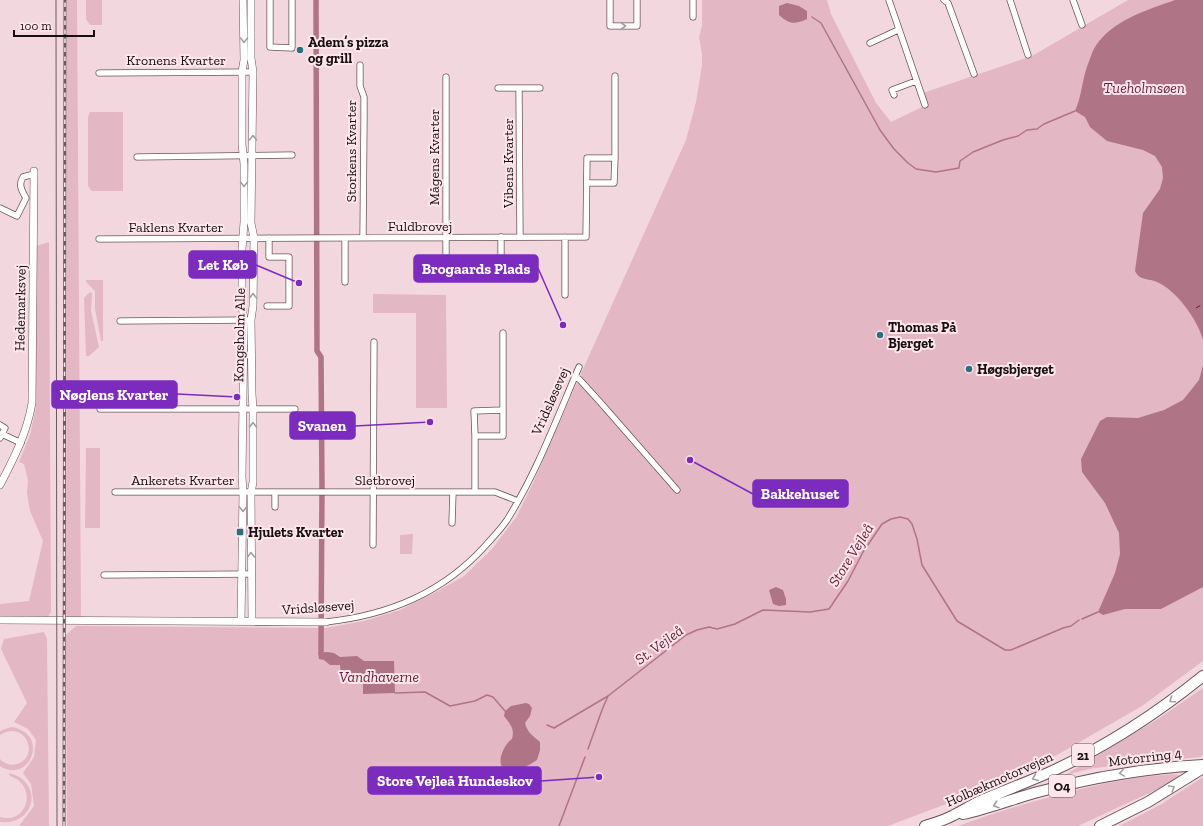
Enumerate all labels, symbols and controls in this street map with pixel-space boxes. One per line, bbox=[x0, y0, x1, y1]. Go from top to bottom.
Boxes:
scale bar bbox=[14, 12, 94, 38]
text: 100 m bbox=[20, 19, 52, 33]
one-way arrow bbox=[620, 22, 626, 30]
place label: Adem’s pizza og grill bbox=[308, 34, 389, 67]
one-way arrow bbox=[240, 37, 248, 43]
marker: Adem’s pizza og grill bbox=[295, 45, 305, 55]
street label: Kronens Kvarter bbox=[126, 52, 226, 69]
water label: Tueholmsøen bbox=[1103, 79, 1185, 97]
street label: Storkens Kvarter bbox=[343, 100, 360, 202]
street label: Mågens Kvarter bbox=[426, 109, 443, 205]
street label: Vibens Kvarter bbox=[500, 118, 517, 209]
one-way arrow bbox=[249, 135, 257, 141]
one-way arrow bbox=[240, 181, 248, 187]
street label: Fuldbrovej bbox=[388, 218, 452, 235]
street label: Faklens Kvarter bbox=[128, 219, 224, 236]
callout: Let Køb bbox=[189, 251, 256, 278]
callout: Brogaards Plads bbox=[414, 255, 538, 282]
text: Let Køb bbox=[198, 256, 248, 274]
text: Brogaards Plads bbox=[422, 260, 530, 278]
street label: Hedemarksvej bbox=[11, 265, 30, 351]
street label: Kongsholm Alle bbox=[230, 287, 249, 382]
one-way arrow bbox=[249, 293, 257, 299]
place label: Thomas På Bjerget bbox=[888, 319, 956, 352]
marker: Thomas På Bjerget bbox=[875, 330, 885, 340]
place label: Høgsbjerget bbox=[977, 361, 1054, 378]
marker: Høgsbjerget bbox=[964, 364, 974, 374]
street label: Vridsløsevej bbox=[528, 365, 573, 439]
callout: Nøglens Kvarter bbox=[52, 381, 177, 408]
text: Nøglens Kvarter bbox=[60, 386, 169, 404]
callout: Svanen bbox=[290, 412, 355, 439]
text: Svanen bbox=[298, 417, 346, 435]
one-way arrow bbox=[249, 422, 257, 428]
street label: Ankerets Kvarter bbox=[131, 472, 235, 489]
street label: Sletbrovej bbox=[355, 472, 415, 489]
callout: Bakkehuset bbox=[753, 480, 848, 507]
text: Bakkehuset bbox=[761, 485, 840, 503]
one-way arrow bbox=[239, 506, 247, 512]
water label: Store Vejleå bbox=[825, 520, 877, 590]
place label: Hjulets Kvarter bbox=[248, 524, 344, 541]
marker: Hjulets Kvarter bbox=[235, 527, 245, 537]
one-way arrow bbox=[247, 552, 255, 558]
street label: Vridsløsevej bbox=[280, 596, 355, 619]
water label: St. Vejleå bbox=[631, 621, 687, 669]
water label: Vandhaverne bbox=[339, 668, 419, 686]
one-way arrow bbox=[1169, 695, 1176, 703]
road number: 21 bbox=[1072, 744, 1094, 766]
street label: Motorring 4 bbox=[1107, 745, 1183, 770]
street label: Holbækmotorvejen bbox=[943, 748, 1055, 811]
callout: Store Vejleå Hundeskov bbox=[368, 767, 541, 794]
one-way arrow bbox=[1119, 768, 1125, 777]
text: Store Vejleå Hundeskov bbox=[377, 772, 533, 790]
one-way arrow bbox=[1032, 774, 1039, 782]
road number: O4 bbox=[1049, 775, 1075, 797]
one-way arrow bbox=[1168, 786, 1175, 793]
one-way arrow bbox=[992, 800, 999, 809]

